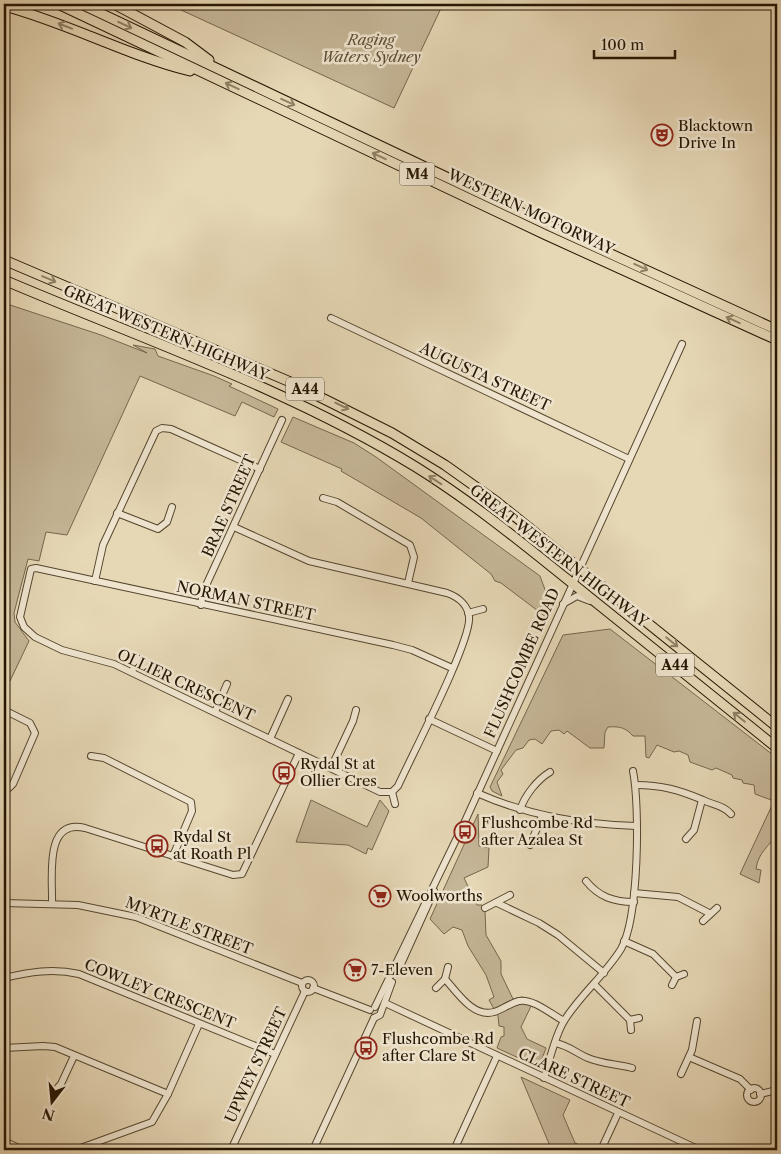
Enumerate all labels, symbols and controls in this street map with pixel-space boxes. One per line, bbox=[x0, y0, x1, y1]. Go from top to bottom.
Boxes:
one-way arrow bbox=[117, 20, 132, 30]
one-way arrow bbox=[58, 21, 73, 30]
scale bar bbox=[594, 28, 675, 60]
park label: Raging Waters Sydney bbox=[321, 30, 421, 66]
text: 100 m bbox=[601, 35, 644, 54]
one-way arrow bbox=[225, 81, 240, 91]
one-way arrow bbox=[280, 97, 295, 107]
place label: Blacktown Drive In bbox=[678, 116, 754, 152]
theatre icon: Blacktown Drive In bbox=[650, 123, 674, 147]
one-way arrow bbox=[372, 151, 387, 160]
road number: M4 bbox=[400, 162, 434, 185]
street label: WESTERN MOTORWAY bbox=[444, 164, 618, 259]
one-way arrow bbox=[633, 263, 648, 273]
one-way arrow bbox=[41, 275, 56, 285]
street label: GREAT WESTERN HIGHWAY bbox=[61, 281, 272, 385]
one-way arrow bbox=[726, 315, 741, 325]
street label: AUGUSTA STREET bbox=[416, 337, 554, 416]
road number: A44 bbox=[286, 378, 324, 400]
one-way arrow bbox=[334, 402, 349, 412]
street label: BRAE STREET bbox=[198, 451, 260, 560]
one-way arrow bbox=[429, 475, 443, 485]
street label: GREAT WESTERN HIGHWAY bbox=[466, 480, 653, 632]
street label: NORMAN STREET bbox=[175, 577, 318, 625]
street label: FLUSHCOMBE ROAD bbox=[480, 585, 563, 741]
one-way arrow bbox=[665, 636, 678, 647]
street label: OLLIER CRESCENT bbox=[114, 644, 259, 725]
road number: A44 bbox=[656, 654, 694, 676]
one-way arrow bbox=[733, 712, 746, 723]
place label: Rydal St at Ollier Cres bbox=[300, 754, 377, 790]
bus stop icon: Rydal St at Ollier Cres bbox=[272, 761, 296, 785]
place label: Flushcombe Rd after Azalea St bbox=[481, 813, 593, 849]
bus stop icon: Flushcombe Rd after Azalea St bbox=[453, 820, 477, 844]
place label: Rydal St at Roath Pl bbox=[173, 827, 252, 863]
bus stop icon: Rydal St at Roath Pl bbox=[145, 834, 169, 858]
supermarket icon: Woolworths bbox=[368, 884, 392, 908]
place label: Woolworths bbox=[395, 886, 483, 905]
street label: MYRTLE STREET bbox=[123, 892, 256, 959]
street label: COWLEY CRESCENT bbox=[82, 954, 239, 1033]
supermarket icon: 7-Eleven bbox=[343, 958, 367, 982]
place label: 7-Eleven bbox=[371, 960, 434, 979]
street label: UPWEY STREET bbox=[220, 1003, 291, 1126]
place label: Flushcombe Rd after Clare St bbox=[382, 1029, 494, 1065]
bus stop icon: Flushcombe Rd after Clare St bbox=[354, 1036, 378, 1060]
street label: CLARE STREET bbox=[515, 1043, 634, 1112]
north arrow bbox=[28, 1076, 78, 1126]
text: N bbox=[40, 1104, 57, 1125]

